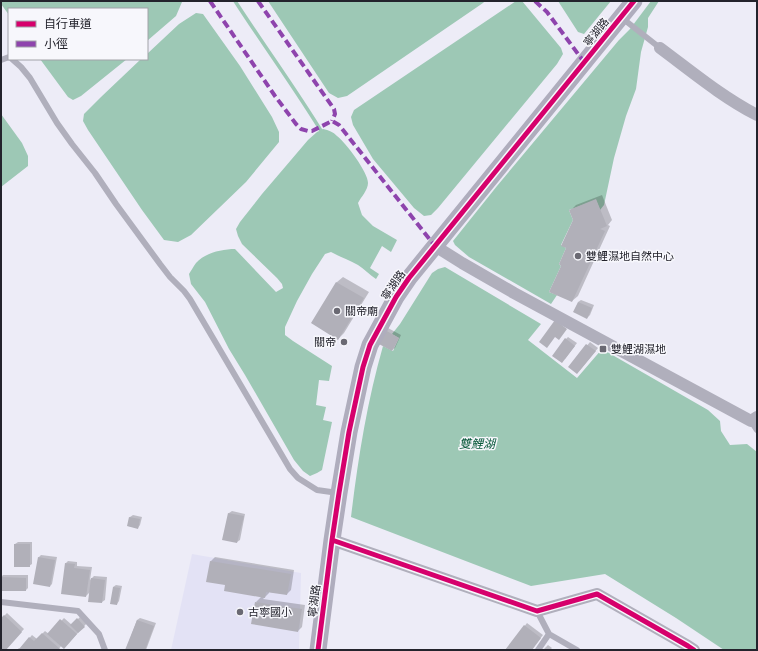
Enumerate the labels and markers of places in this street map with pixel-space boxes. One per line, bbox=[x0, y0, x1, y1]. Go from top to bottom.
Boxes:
place label: 雙鯉濕地自然中心 bbox=[586, 250, 674, 262]
marker: 雙鯉濕地自然中心 bbox=[573, 251, 583, 261]
place label: 關帝廟 bbox=[345, 305, 378, 317]
marker: 關帝廟 bbox=[332, 306, 342, 316]
place label: 關帝 bbox=[314, 336, 336, 348]
marker: 關帝 bbox=[339, 337, 349, 347]
place label: 雙鯉湖濕地 bbox=[611, 343, 666, 355]
marker: 雙鯉湖濕地 bbox=[598, 344, 608, 354]
place label: 古寧國小 bbox=[248, 606, 292, 618]
marker: 古寧國小 bbox=[235, 607, 245, 617]

